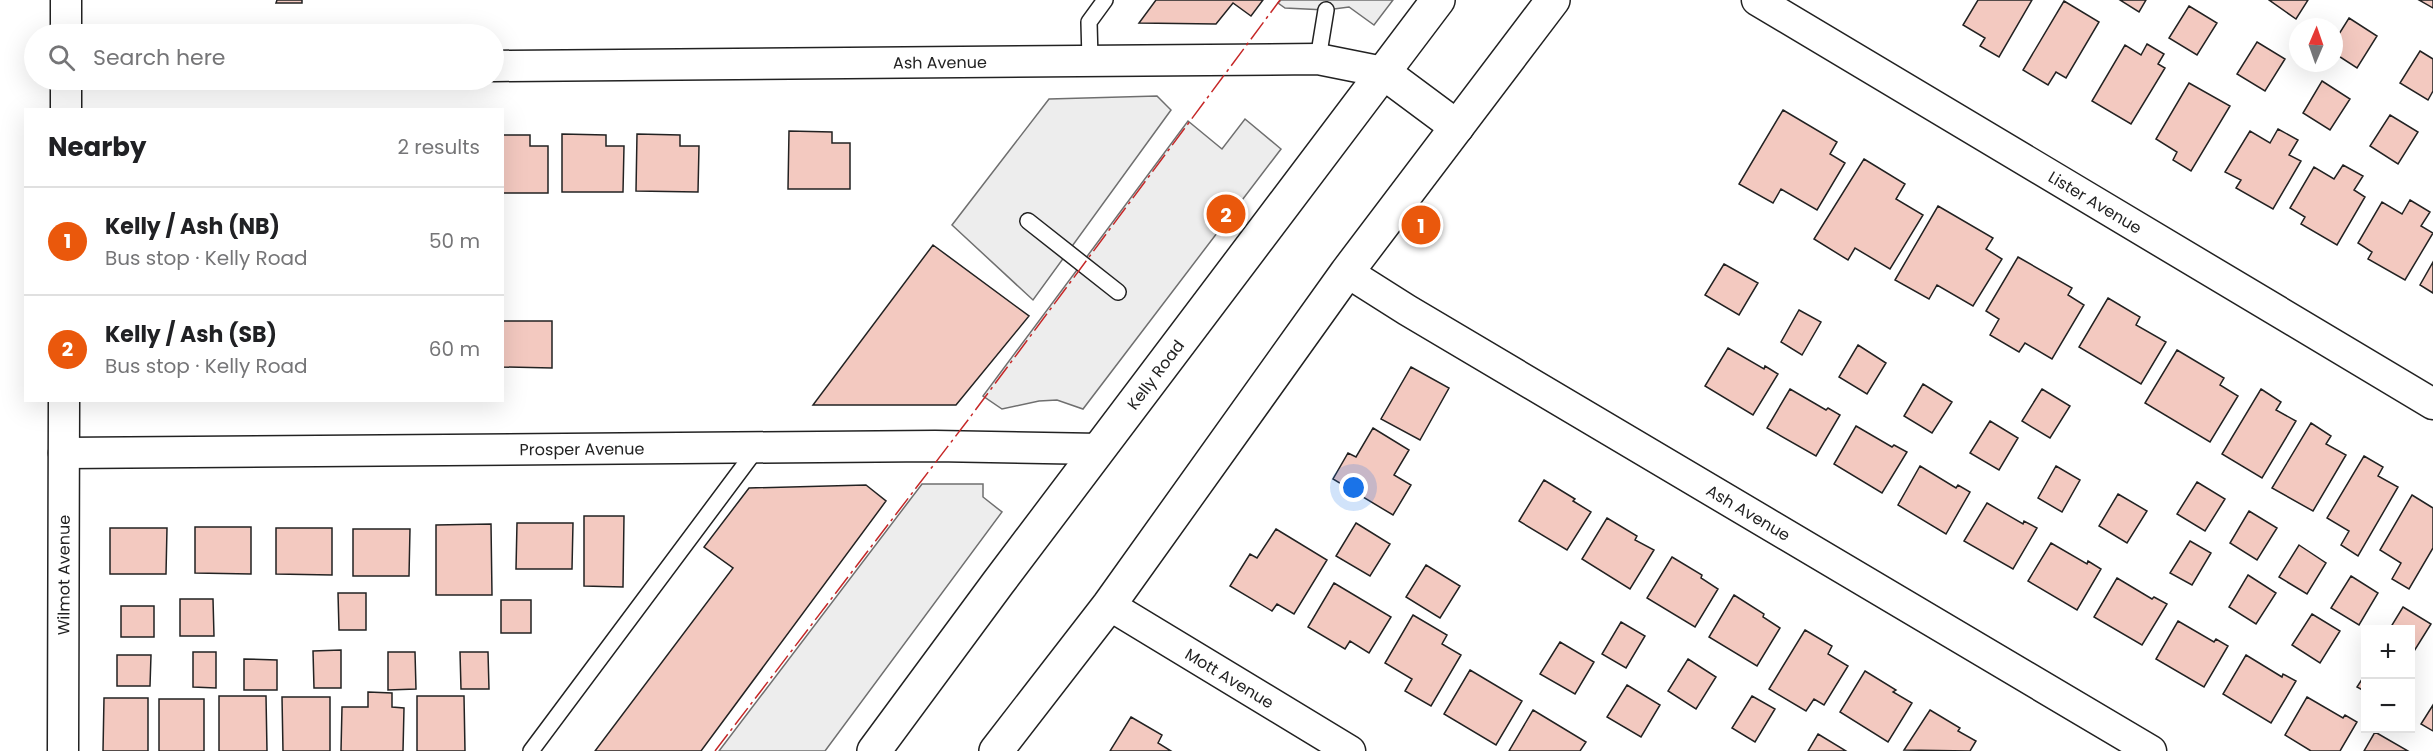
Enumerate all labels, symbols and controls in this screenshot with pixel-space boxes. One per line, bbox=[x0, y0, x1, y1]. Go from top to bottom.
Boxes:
north arrow bbox=[2289, 18, 2343, 72]
search box bbox=[24, 24, 504, 90]
icon: search bbox=[45, 41, 78, 74]
text: Search here bbox=[93, 42, 226, 73]
street label: Ash Avenue bbox=[893, 51, 987, 75]
text: Nearby bbox=[48, 129, 146, 165]
text: 2 results bbox=[397, 133, 480, 161]
street label: Lister Avenue bbox=[2044, 166, 2146, 239]
pin: 2 bbox=[1206, 192, 1246, 236]
pin: 1 bbox=[1402, 202, 1440, 248]
text: Kelly / Ash (NB) bbox=[105, 211, 280, 242]
text: 1 bbox=[64, 227, 71, 255]
text: 50 m bbox=[429, 227, 480, 255]
text: Bus stop · Kelly Road bbox=[105, 244, 308, 272]
text: Kelly / Ash (SB) bbox=[105, 319, 277, 350]
text: 2 bbox=[62, 335, 73, 363]
text: 60 m bbox=[429, 335, 480, 363]
street label: Kelly Road bbox=[1122, 335, 1190, 415]
text: Bus stop · Kelly Road bbox=[105, 352, 308, 380]
street label: Prosper Avenue bbox=[519, 437, 645, 461]
your location bbox=[1339, 473, 1368, 502]
street label: Ash Avenue bbox=[1702, 479, 1795, 547]
street label: Wilmot Avenue bbox=[52, 515, 76, 635]
map controls bbox=[2361, 625, 2415, 733]
button: + bbox=[2361, 625, 2415, 679]
street label: Mott Avenue bbox=[1181, 643, 1278, 714]
button: − bbox=[2361, 679, 2415, 733]

